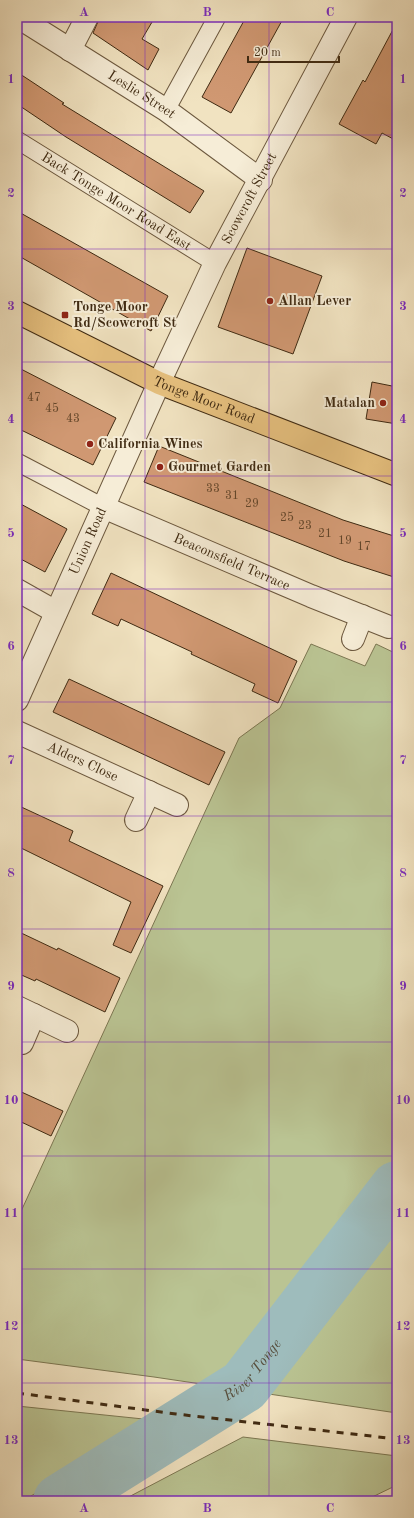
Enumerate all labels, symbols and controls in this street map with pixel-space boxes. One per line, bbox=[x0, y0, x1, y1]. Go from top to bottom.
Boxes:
text: A bbox=[79, 6, 89, 19]
text: B bbox=[202, 6, 212, 19]
text: C bbox=[326, 6, 334, 19]
scale bar bbox=[248, 38, 339, 64]
text: 20 m bbox=[254, 47, 281, 59]
street label: Leslie Street bbox=[105, 68, 178, 121]
text: 1 bbox=[7, 73, 15, 86]
text: 1 bbox=[399, 73, 407, 86]
street label: Back Tonge Moor Road East bbox=[39, 150, 194, 253]
street label: Scowcroft Street bbox=[219, 150, 279, 246]
text: 2 bbox=[7, 187, 15, 200]
text: 2 bbox=[399, 187, 407, 200]
place label: Allan Lever bbox=[278, 294, 351, 308]
marker: Allan Lever bbox=[265, 296, 275, 306]
text: 3 bbox=[7, 300, 15, 313]
place label: Tonge Moor Rd/Scowcroft St bbox=[73, 300, 177, 331]
text: 3 bbox=[399, 300, 407, 313]
marker: Tonge Moor Rd/Scowcroft St bbox=[60, 310, 70, 320]
street label: Tonge Moor Road bbox=[151, 374, 257, 426]
house number: 47 bbox=[27, 392, 41, 404]
place label: Matalan bbox=[324, 396, 375, 410]
marker: Matalan bbox=[378, 398, 388, 408]
house number: 45 bbox=[45, 402, 59, 415]
text: 4 bbox=[7, 413, 15, 426]
house number: 43 bbox=[66, 413, 80, 425]
text: 4 bbox=[399, 413, 407, 426]
place label: California Wines bbox=[98, 437, 203, 451]
marker: California Wines bbox=[85, 439, 95, 449]
place label: Gourmet Garden bbox=[168, 460, 271, 474]
marker: Gourmet Garden bbox=[155, 462, 165, 472]
house number: 33 bbox=[206, 483, 220, 495]
house number: 31 bbox=[225, 490, 239, 502]
house number: 29 bbox=[245, 498, 259, 510]
street label: Union Road bbox=[67, 506, 109, 577]
house number: 25 bbox=[280, 511, 294, 524]
house number: 23 bbox=[298, 520, 312, 532]
text: 5 bbox=[7, 527, 15, 540]
text: 5 bbox=[399, 527, 407, 540]
house number: 21 bbox=[318, 528, 332, 540]
street label: Beaconsfield Terrace bbox=[171, 531, 292, 593]
house number: 19 bbox=[338, 535, 352, 547]
house number: 17 bbox=[357, 541, 371, 553]
text: 6 bbox=[7, 640, 15, 653]
text: 6 bbox=[399, 640, 407, 653]
street label: Alders Close bbox=[45, 740, 120, 784]
text: 7 bbox=[7, 754, 15, 767]
text: 7 bbox=[399, 754, 407, 767]
text: 8 bbox=[7, 867, 15, 880]
text: 8 bbox=[399, 867, 407, 880]
text: 9 bbox=[7, 980, 15, 993]
text: 9 bbox=[399, 980, 407, 993]
text: 10 bbox=[3, 1094, 19, 1107]
text: 10 bbox=[395, 1094, 411, 1107]
text: 11 bbox=[3, 1207, 19, 1220]
text: 11 bbox=[395, 1207, 411, 1220]
text: 12 bbox=[3, 1320, 19, 1333]
text: 12 bbox=[395, 1320, 411, 1333]
water label: River Tonge bbox=[220, 1337, 284, 1405]
text: 13 bbox=[3, 1434, 19, 1447]
text: 13 bbox=[395, 1434, 411, 1447]
text: A bbox=[79, 1502, 89, 1515]
text: B bbox=[202, 1502, 212, 1515]
text: C bbox=[326, 1502, 334, 1515]

